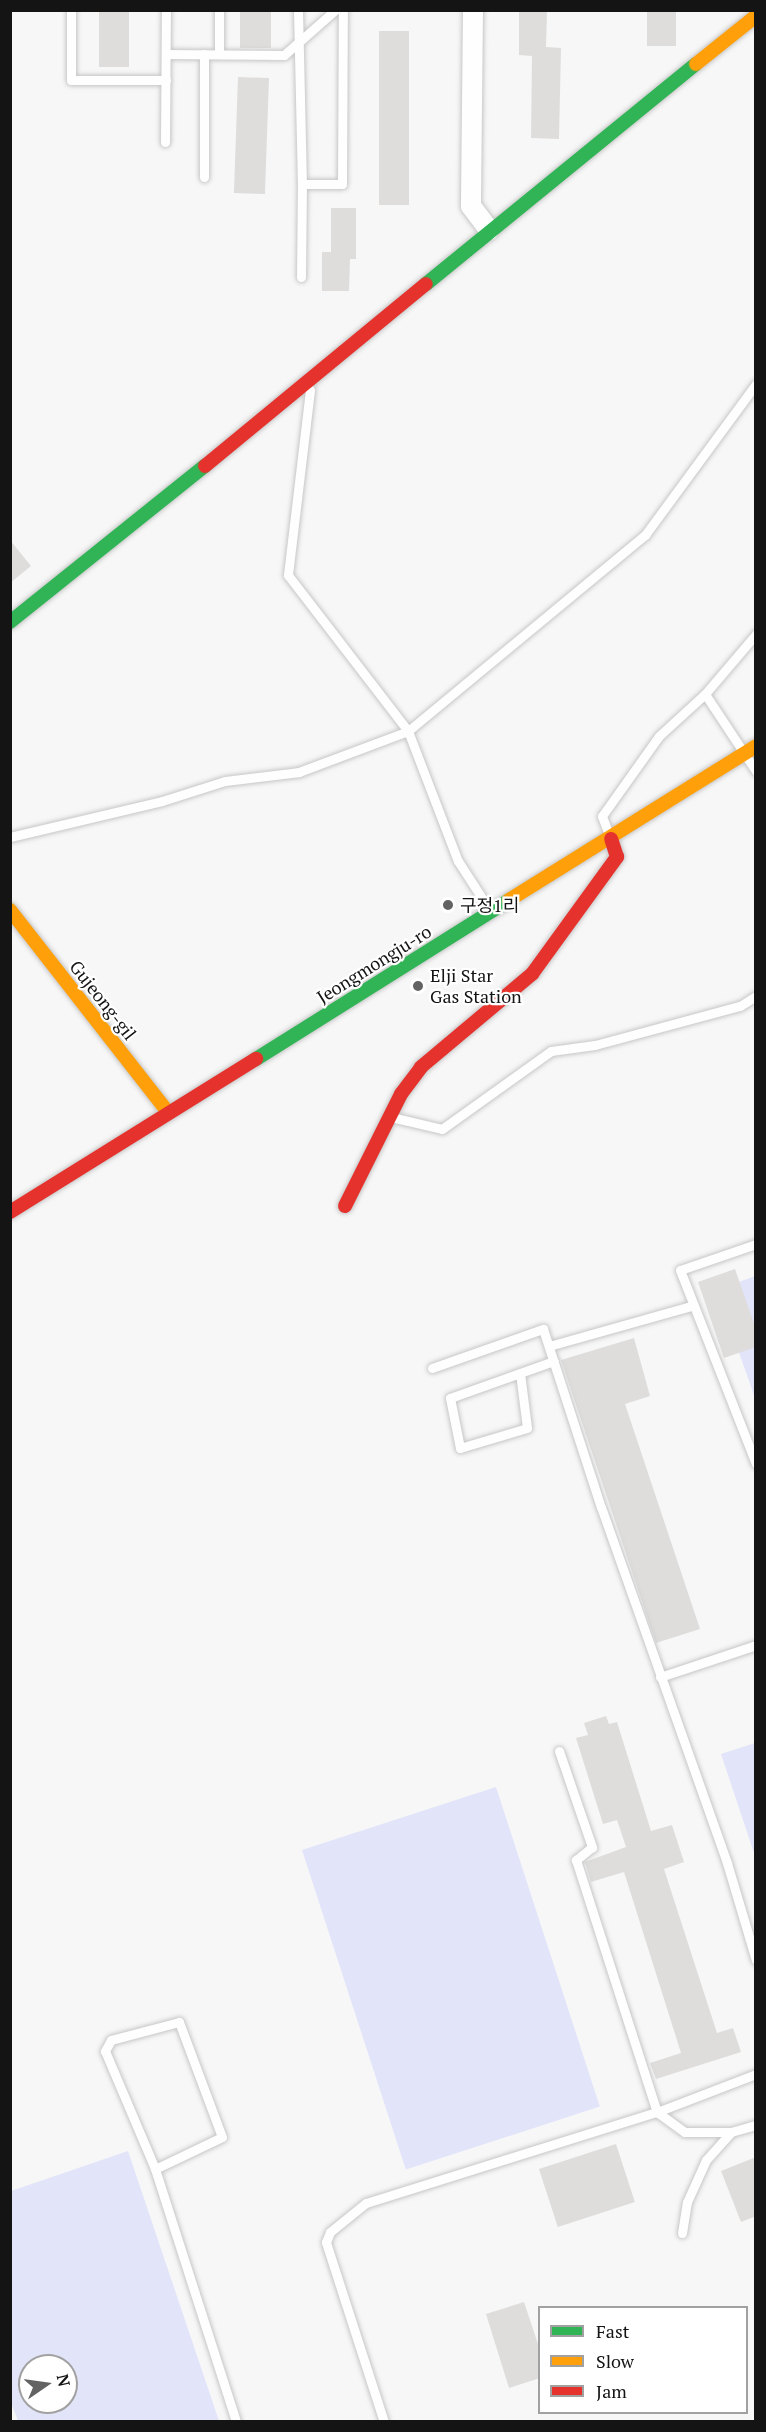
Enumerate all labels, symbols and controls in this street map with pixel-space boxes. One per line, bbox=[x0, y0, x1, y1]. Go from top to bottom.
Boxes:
place label: 구정1리 bbox=[460, 894, 519, 916]
marker: 구정1리 bbox=[441, 898, 455, 912]
street label: Jeongmongju-ro bbox=[313, 920, 435, 1008]
street label: Gujeong-gil bbox=[65, 956, 141, 1044]
place label: Elji Star Gas Station bbox=[430, 965, 522, 1008]
marker: Elji Star Gas Station bbox=[411, 979, 425, 993]
legend bbox=[538, 2306, 748, 2414]
text: Fast bbox=[596, 2319, 629, 2343]
text: Slow bbox=[596, 2349, 634, 2373]
north arrow bbox=[18, 2354, 78, 2414]
text: N bbox=[52, 2372, 76, 2389]
text: Jam bbox=[596, 2379, 627, 2403]

